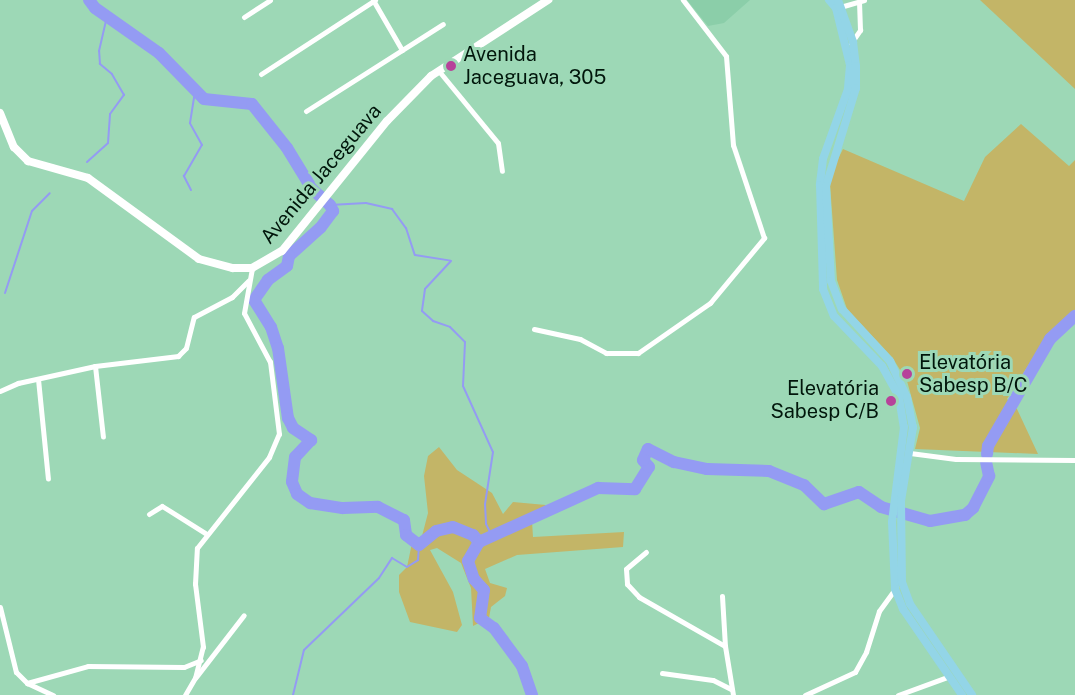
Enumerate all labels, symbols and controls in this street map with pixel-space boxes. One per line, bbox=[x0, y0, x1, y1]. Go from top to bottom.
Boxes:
place label: Avenida Jaceguava, 305 bbox=[463, 42, 607, 89]
marker: Avenida Jaceguava, 305 bbox=[444, 59, 458, 73]
street label: Avenida Jaceguava bbox=[256, 99, 386, 249]
place label: Elevatória Sabesp B/C bbox=[919, 350, 1028, 397]
marker: Elevatória Sabesp B/C bbox=[900, 367, 914, 381]
place label: Elevatória Sabesp C/B bbox=[770, 377, 879, 424]
marker: Elevatória Sabesp C/B bbox=[884, 394, 898, 408]

